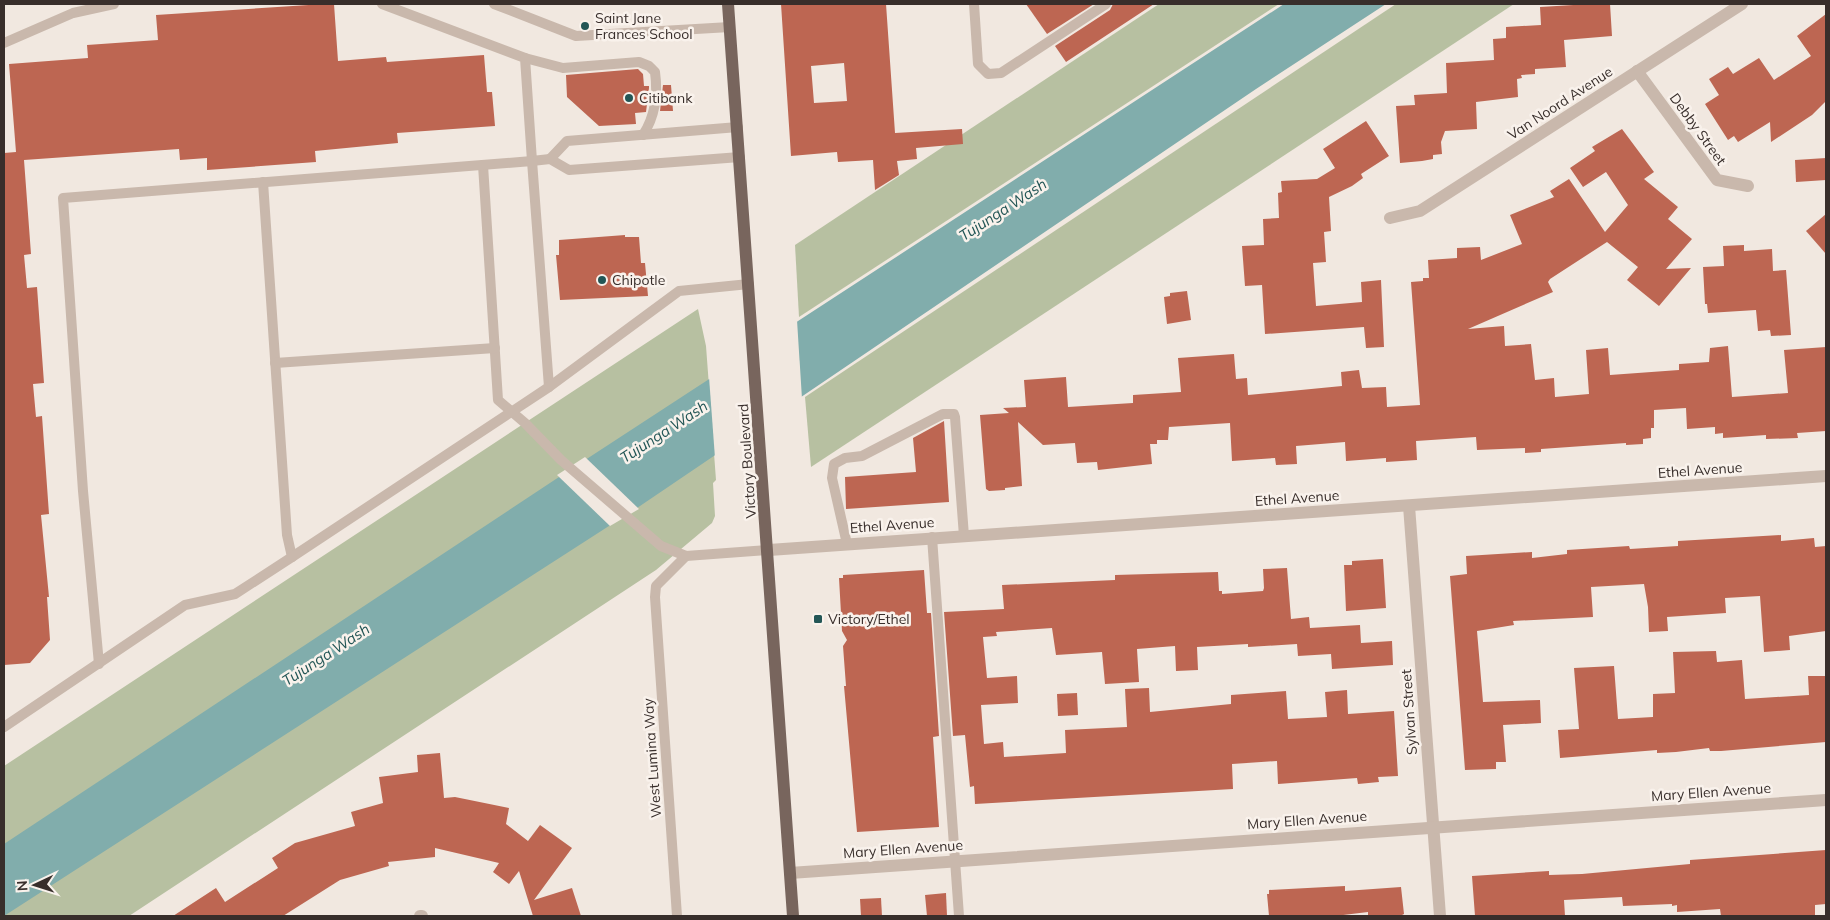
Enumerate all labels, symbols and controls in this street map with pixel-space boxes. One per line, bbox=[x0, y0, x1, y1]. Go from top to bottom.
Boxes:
place label: Saint Jane Frances School bbox=[595, 9, 693, 43]
marker: Saint Jane Frances School bbox=[579, 20, 591, 32]
street label: Van Noord Avenue bbox=[1504, 62, 1616, 144]
place label: Citibank bbox=[639, 89, 693, 107]
street label: Debby Street bbox=[1666, 89, 1730, 169]
marker: Citibank bbox=[623, 92, 635, 104]
water label: Tujunga Wash bbox=[955, 174, 1050, 245]
place label: Chipotle bbox=[612, 271, 665, 289]
marker: Chipotle bbox=[596, 274, 608, 286]
water label: Tujunga Wash bbox=[616, 396, 711, 467]
street label: Victory Boulevard bbox=[734, 403, 760, 519]
street label: Ethel Avenue bbox=[1657, 458, 1743, 482]
street label: Ethel Avenue bbox=[1254, 486, 1340, 510]
street label: Ethel Avenue bbox=[849, 513, 935, 537]
place label: Victory/Ethel bbox=[828, 610, 910, 628]
marker: Victory/Ethel bbox=[812, 613, 824, 625]
water label: Tujunga Wash bbox=[278, 619, 373, 690]
street label: Sylvan Street bbox=[1397, 669, 1421, 755]
street label: West Lumina Way bbox=[639, 697, 665, 818]
street label: Mary Ellen Avenue bbox=[1650, 779, 1772, 805]
street label: Mary Ellen Avenue bbox=[1246, 807, 1368, 833]
street label: Mary Ellen Avenue bbox=[842, 836, 964, 862]
north arrow bbox=[10, 860, 60, 910]
text: N bbox=[13, 880, 31, 892]

